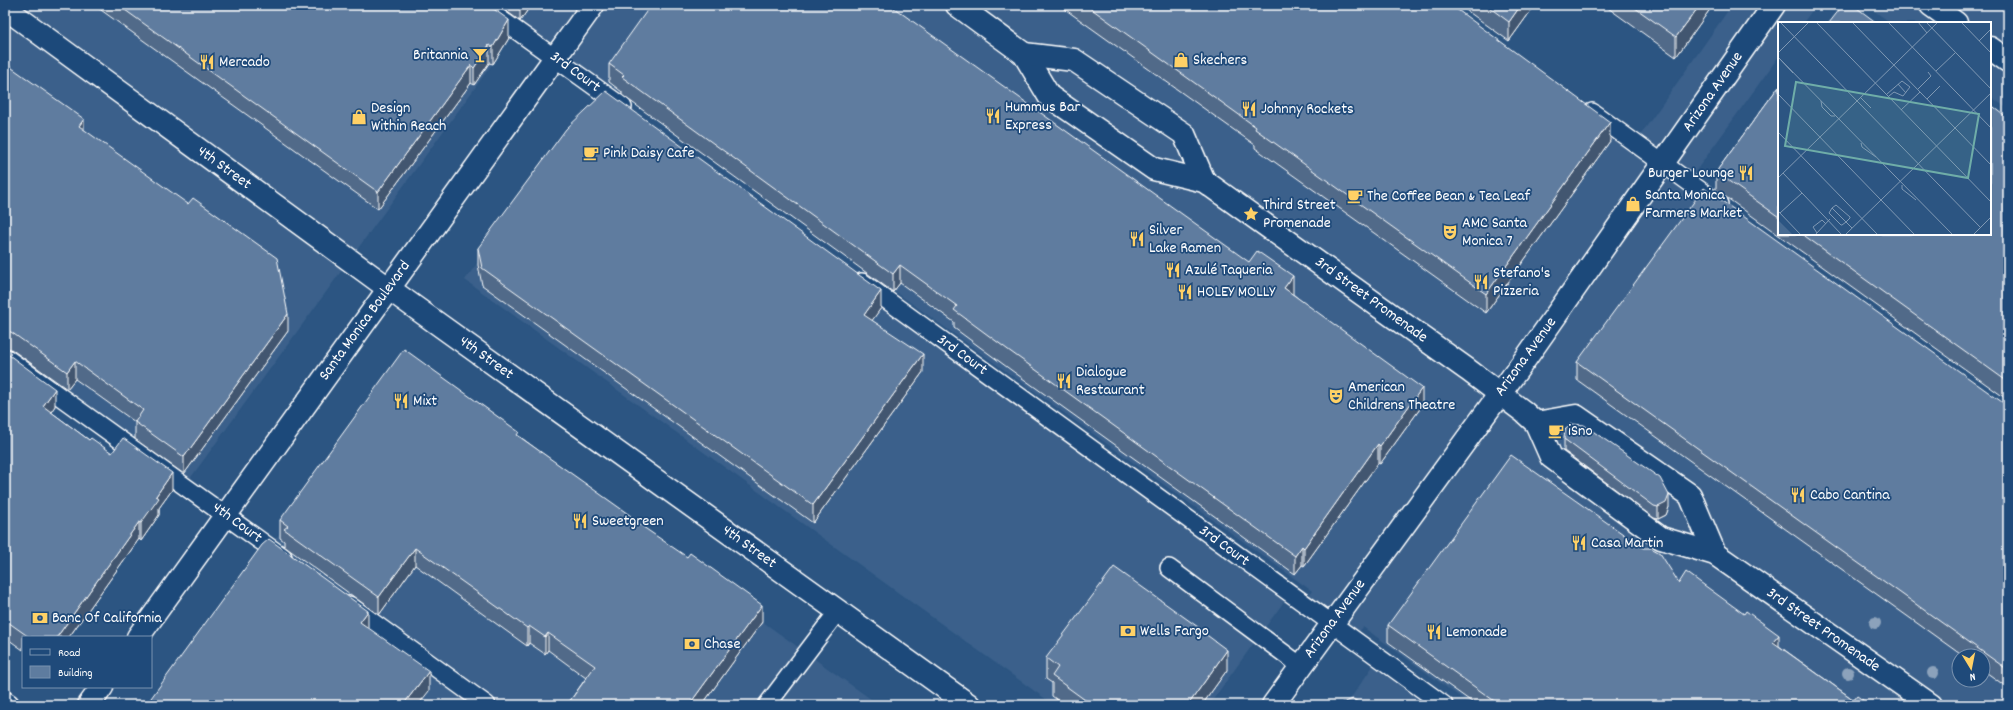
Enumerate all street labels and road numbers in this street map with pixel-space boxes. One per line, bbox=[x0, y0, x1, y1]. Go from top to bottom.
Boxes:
street label: 3rd Court bbox=[545, 46, 605, 98]
street label: Arizona Avenue bbox=[1677, 47, 1749, 137]
street label: 4th Street bbox=[192, 140, 256, 196]
street label: 3rd Street Promenade bbox=[1310, 251, 1432, 349]
street label: Santa Monica Boulevard bbox=[314, 256, 416, 386]
street label: Arizona Avenue bbox=[1489, 313, 1563, 401]
street label: 3rd Court bbox=[932, 329, 992, 381]
street label: 4th Street bbox=[454, 330, 518, 386]
street label: 4th Court bbox=[207, 497, 267, 549]
street label: 4th Street bbox=[717, 519, 781, 575]
street label: 3rd Court bbox=[1194, 520, 1254, 572]
street label: Arizona Avenue bbox=[1298, 575, 1372, 663]
street label: 3rd Street Promenade bbox=[1761, 582, 1885, 678]

